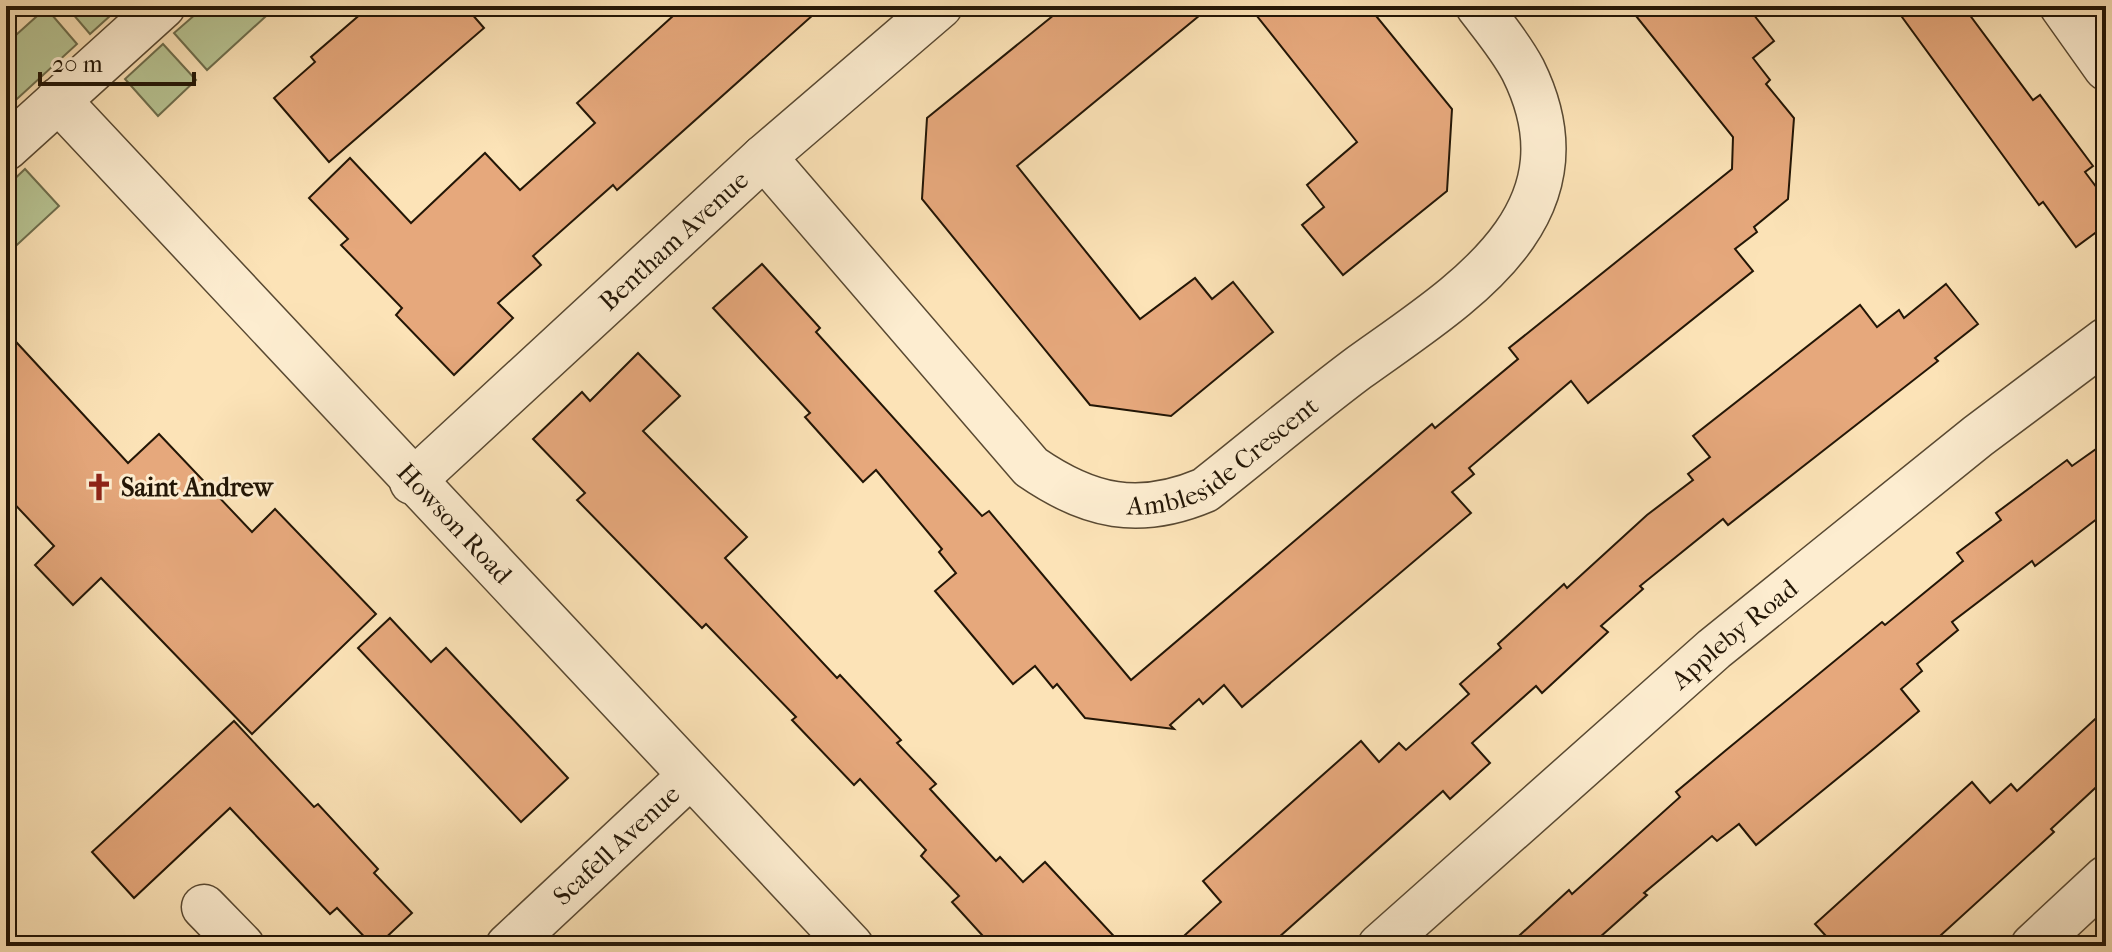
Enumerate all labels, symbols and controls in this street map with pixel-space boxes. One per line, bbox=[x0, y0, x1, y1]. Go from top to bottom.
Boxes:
scale bar bbox=[40, 36, 194, 86]
text: 20 m bbox=[52, 50, 103, 78]
street label: Bentham Avenue bbox=[593, 164, 755, 317]
street label: Ambleside Crescent bbox=[1126, 389, 1325, 521]
street label: Howson Road bbox=[391, 457, 519, 590]
church icon: Saint Andrew bbox=[84, 472, 114, 502]
place label: Saint Andrew bbox=[121, 472, 274, 503]
street label: Appleby Road bbox=[1664, 572, 1804, 696]
street label: Scafell Avenue bbox=[546, 778, 686, 912]

